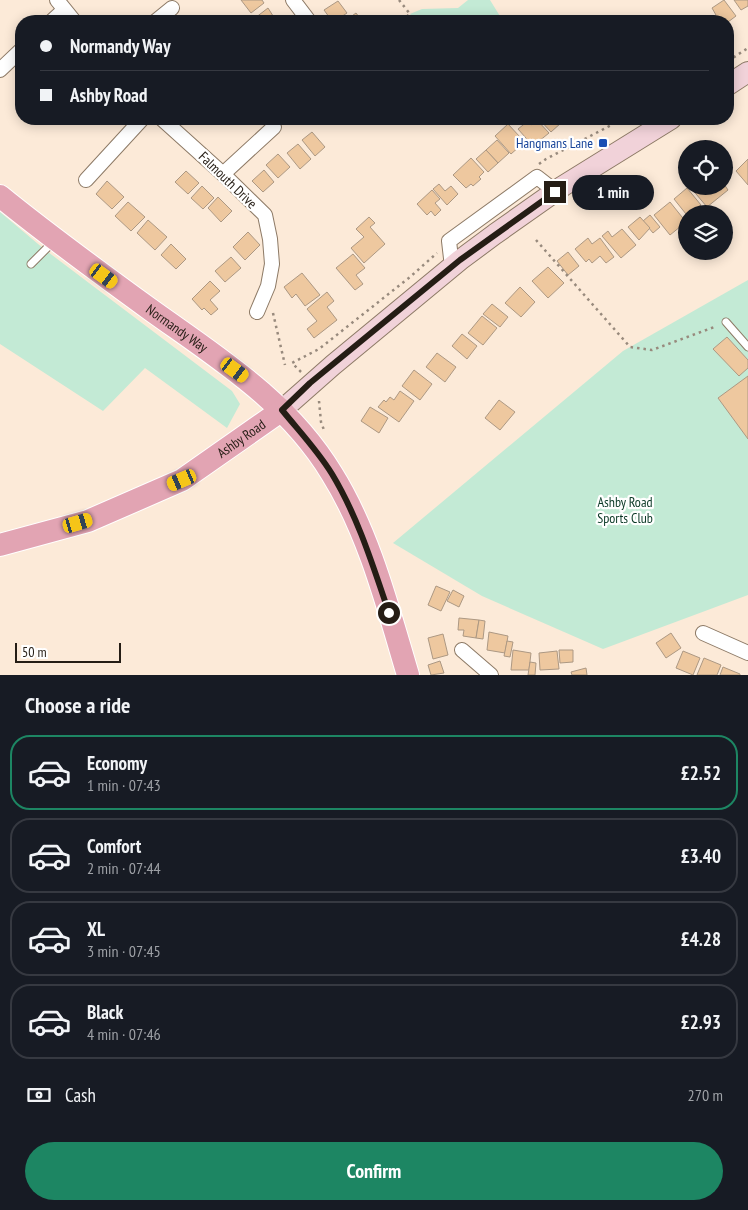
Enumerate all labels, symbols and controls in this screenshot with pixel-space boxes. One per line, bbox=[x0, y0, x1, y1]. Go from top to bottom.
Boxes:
text: Normandy Way bbox=[70, 34, 171, 58]
text: Ashby Road bbox=[70, 83, 147, 107]
place label: Hangmans Lane bbox=[516, 134, 593, 152]
marker: Hangmans Lane bbox=[597, 137, 609, 149]
map controls bbox=[678, 140, 733, 260]
button: locate bbox=[678, 140, 733, 195]
street label: Falmouth Drive bbox=[195, 148, 261, 212]
callout: 1 min bbox=[572, 174, 655, 210]
route end bbox=[544, 181, 566, 203]
text: 1 min bbox=[597, 182, 629, 202]
button: layers bbox=[678, 205, 733, 260]
car bbox=[87, 261, 120, 291]
street label: Normandy Way bbox=[142, 300, 212, 357]
car bbox=[218, 355, 251, 385]
street label: Ashby Road bbox=[213, 415, 269, 462]
car bbox=[165, 467, 198, 493]
park label: Ashby Road Sports Club bbox=[597, 493, 653, 527]
car bbox=[61, 512, 94, 534]
route start bbox=[378, 602, 400, 624]
scale bar bbox=[15, 640, 121, 663]
text: 50 m bbox=[22, 643, 47, 661]
text: Choose a ride bbox=[25, 691, 130, 719]
icon: car bbox=[27, 750, 72, 795]
text: Economy bbox=[87, 751, 147, 775]
text: £2.52 bbox=[681, 761, 721, 785]
text: 1 min · 07:43 bbox=[87, 775, 161, 795]
icon: car bbox=[27, 833, 72, 878]
text: Comfort bbox=[87, 834, 141, 858]
text: £3.40 bbox=[681, 844, 721, 868]
text: 2 min · 07:44 bbox=[87, 858, 161, 878]
icon: car bbox=[27, 916, 72, 961]
text: XL bbox=[87, 917, 105, 941]
text: £4.28 bbox=[681, 927, 721, 951]
text: 3 min · 07:45 bbox=[87, 941, 161, 961]
icon: car bbox=[27, 999, 72, 1044]
text: Black bbox=[87, 1000, 123, 1024]
text: £2.93 bbox=[681, 1010, 721, 1034]
text: 4 min · 07:46 bbox=[87, 1024, 161, 1044]
icon: cash bbox=[25, 1081, 53, 1109]
text: Cash bbox=[65, 1083, 96, 1107]
text: 270 m bbox=[688, 1085, 723, 1105]
button: Confirm bbox=[25, 1142, 723, 1200]

